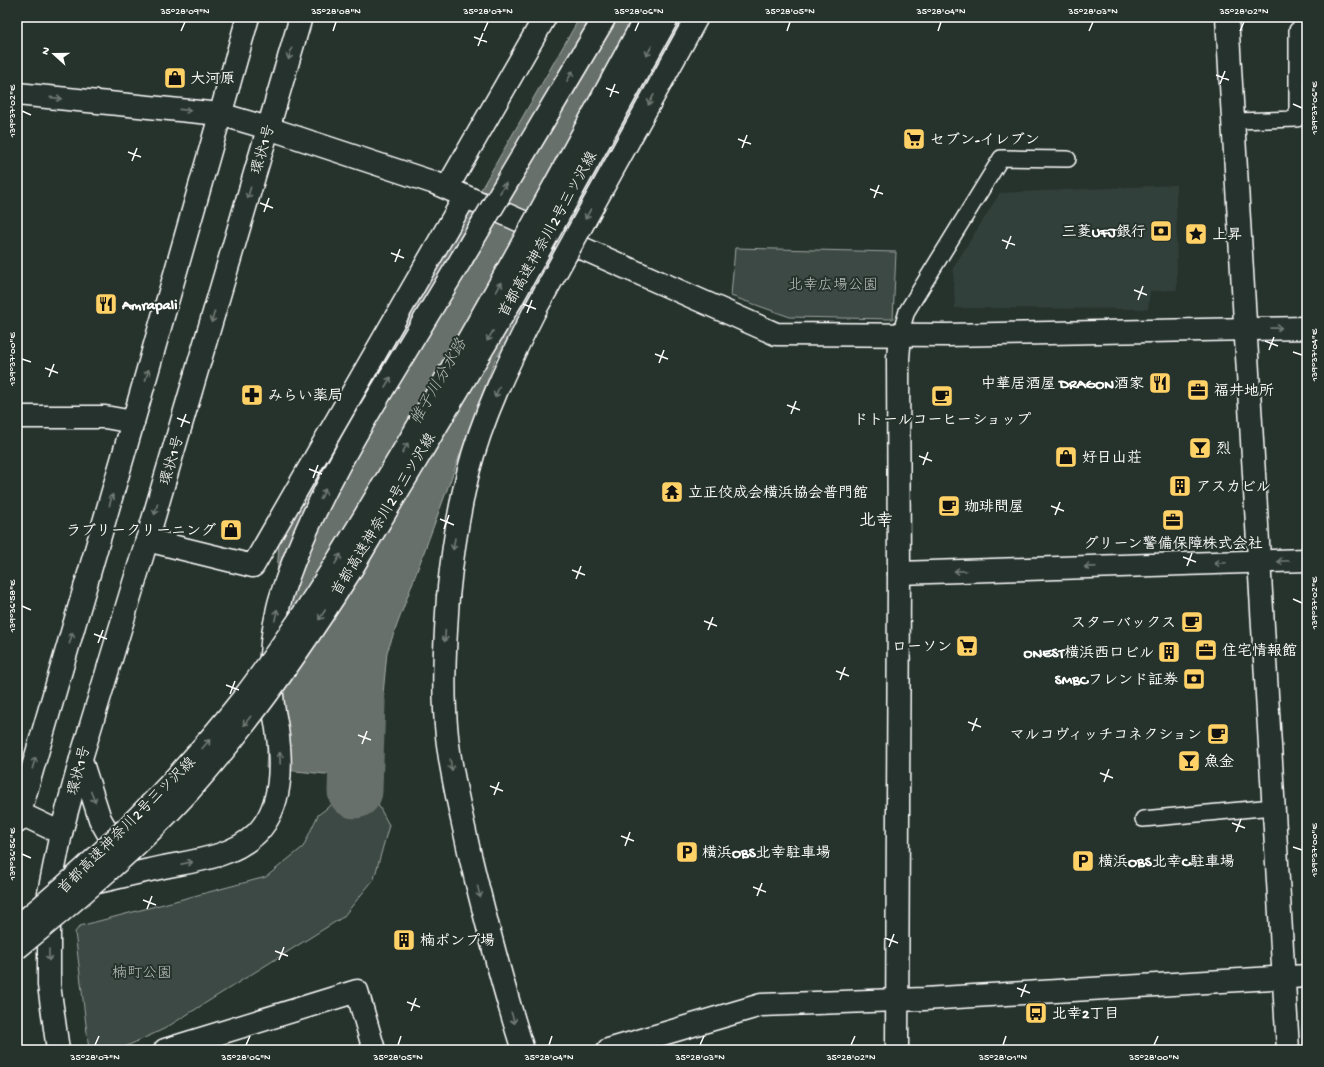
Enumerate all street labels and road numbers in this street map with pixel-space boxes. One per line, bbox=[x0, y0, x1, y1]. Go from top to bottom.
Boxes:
street label: 環状1号 bbox=[248, 123, 280, 177]
street label: 首都高速神奈川2号三ツ沢線 bbox=[495, 148, 602, 321]
street label: 首都高速神奈川2号三ツ沢線 bbox=[328, 430, 441, 600]
street label: 環状1号 bbox=[157, 434, 189, 488]
street label: 環状1号 bbox=[65, 744, 95, 798]
street label: 首都高速神奈川2号三ツ沢線 bbox=[54, 753, 200, 899]

